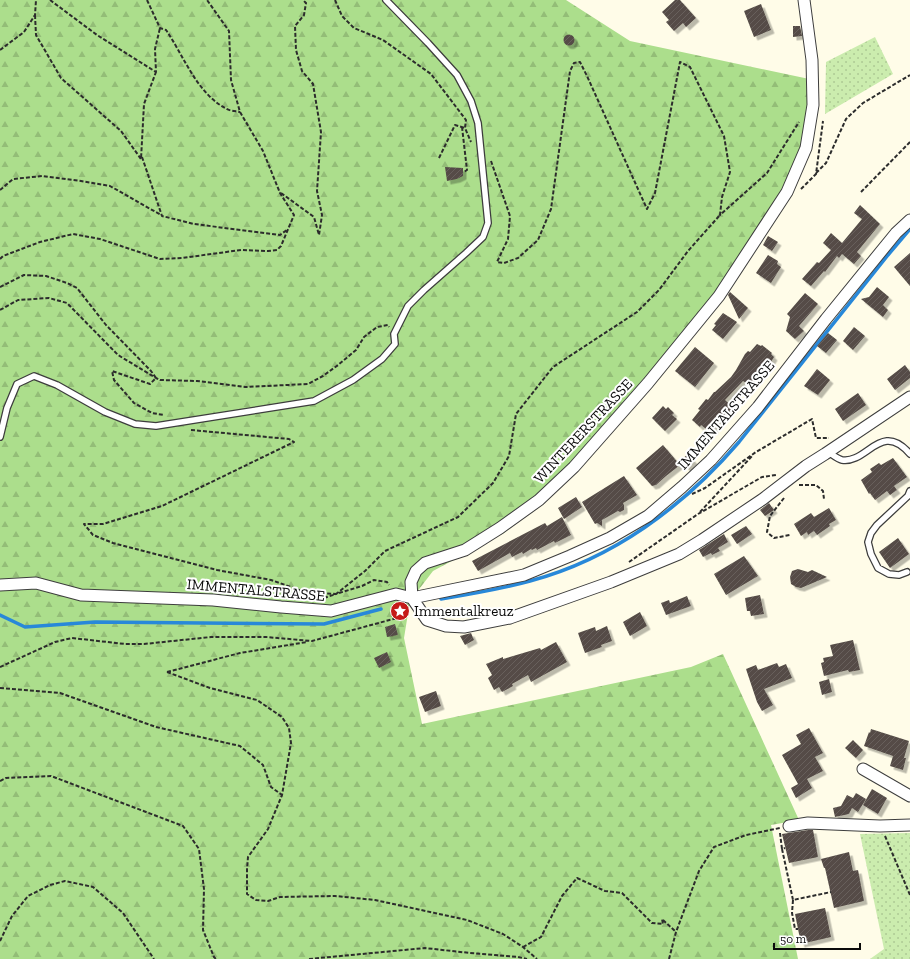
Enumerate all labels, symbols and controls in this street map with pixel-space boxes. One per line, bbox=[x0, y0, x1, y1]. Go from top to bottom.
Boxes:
street label: IMMENTALSTRASSE bbox=[674, 357, 778, 473]
street label: WINTERERSTRASSE bbox=[530, 375, 636, 487]
street label: IMMENTALSTRASSE bbox=[186, 575, 326, 605]
place icon: Immentalkreuz bbox=[389, 600, 411, 622]
place label: Immentalkreuz bbox=[414, 602, 514, 620]
scale bar bbox=[774, 925, 860, 951]
text: 50 m bbox=[780, 932, 807, 946]

